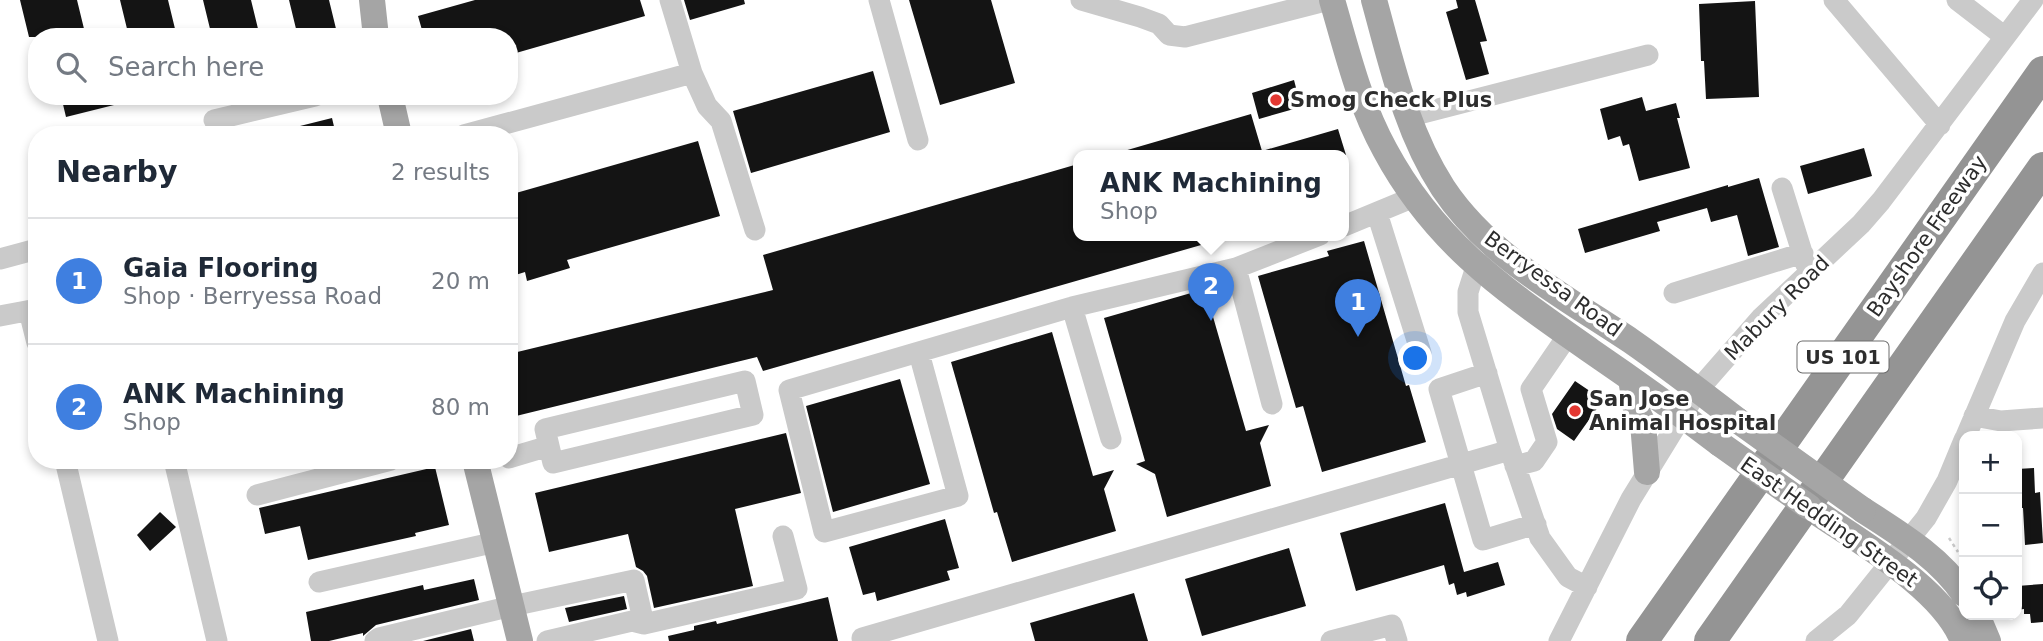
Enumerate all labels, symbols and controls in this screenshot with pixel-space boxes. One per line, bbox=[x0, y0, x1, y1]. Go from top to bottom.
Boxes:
search box bbox=[28, 28, 518, 105]
icon: search bbox=[52, 48, 90, 86]
text: Search here bbox=[108, 52, 264, 82]
place label: Smog Check Plus bbox=[1290, 88, 1492, 112]
marker: Smog Check Plus bbox=[1268, 92, 1284, 108]
popup bbox=[1073, 150, 1349, 241]
street label: Bayshore Freeway bbox=[1862, 151, 1992, 321]
text: Nearby bbox=[56, 154, 178, 189]
text: 2 results bbox=[391, 159, 490, 185]
text: ANK Machining bbox=[1100, 168, 1322, 198]
text: Shop bbox=[1100, 198, 1158, 224]
street label: Berryessa Road bbox=[1480, 226, 1626, 342]
street label: Mabury Road bbox=[1720, 251, 1834, 365]
text: Gaia Flooring bbox=[123, 253, 319, 283]
pin: 2 bbox=[1188, 263, 1234, 321]
text: 1 bbox=[71, 268, 87, 294]
text: 20 m bbox=[431, 268, 490, 294]
pin: 1 bbox=[1335, 279, 1381, 337]
text: Shop · Berryessa Road bbox=[123, 283, 382, 309]
your location bbox=[1398, 341, 1432, 375]
road number: US 101 bbox=[1798, 342, 1888, 372]
text: ANK Machining bbox=[123, 379, 345, 409]
place label: San Jose Animal Hospital bbox=[1589, 387, 1776, 435]
text: 2 bbox=[71, 394, 87, 420]
text: 80 m bbox=[431, 394, 490, 420]
marker: San Jose Animal Hospital bbox=[1567, 403, 1583, 419]
text: Shop bbox=[123, 409, 181, 435]
map controls bbox=[1959, 431, 2022, 620]
button: + bbox=[1959, 431, 2022, 494]
street label: East Hedding Street bbox=[1736, 452, 1922, 592]
button: − bbox=[1959, 494, 2022, 557]
button: locate bbox=[1959, 557, 2022, 620]

